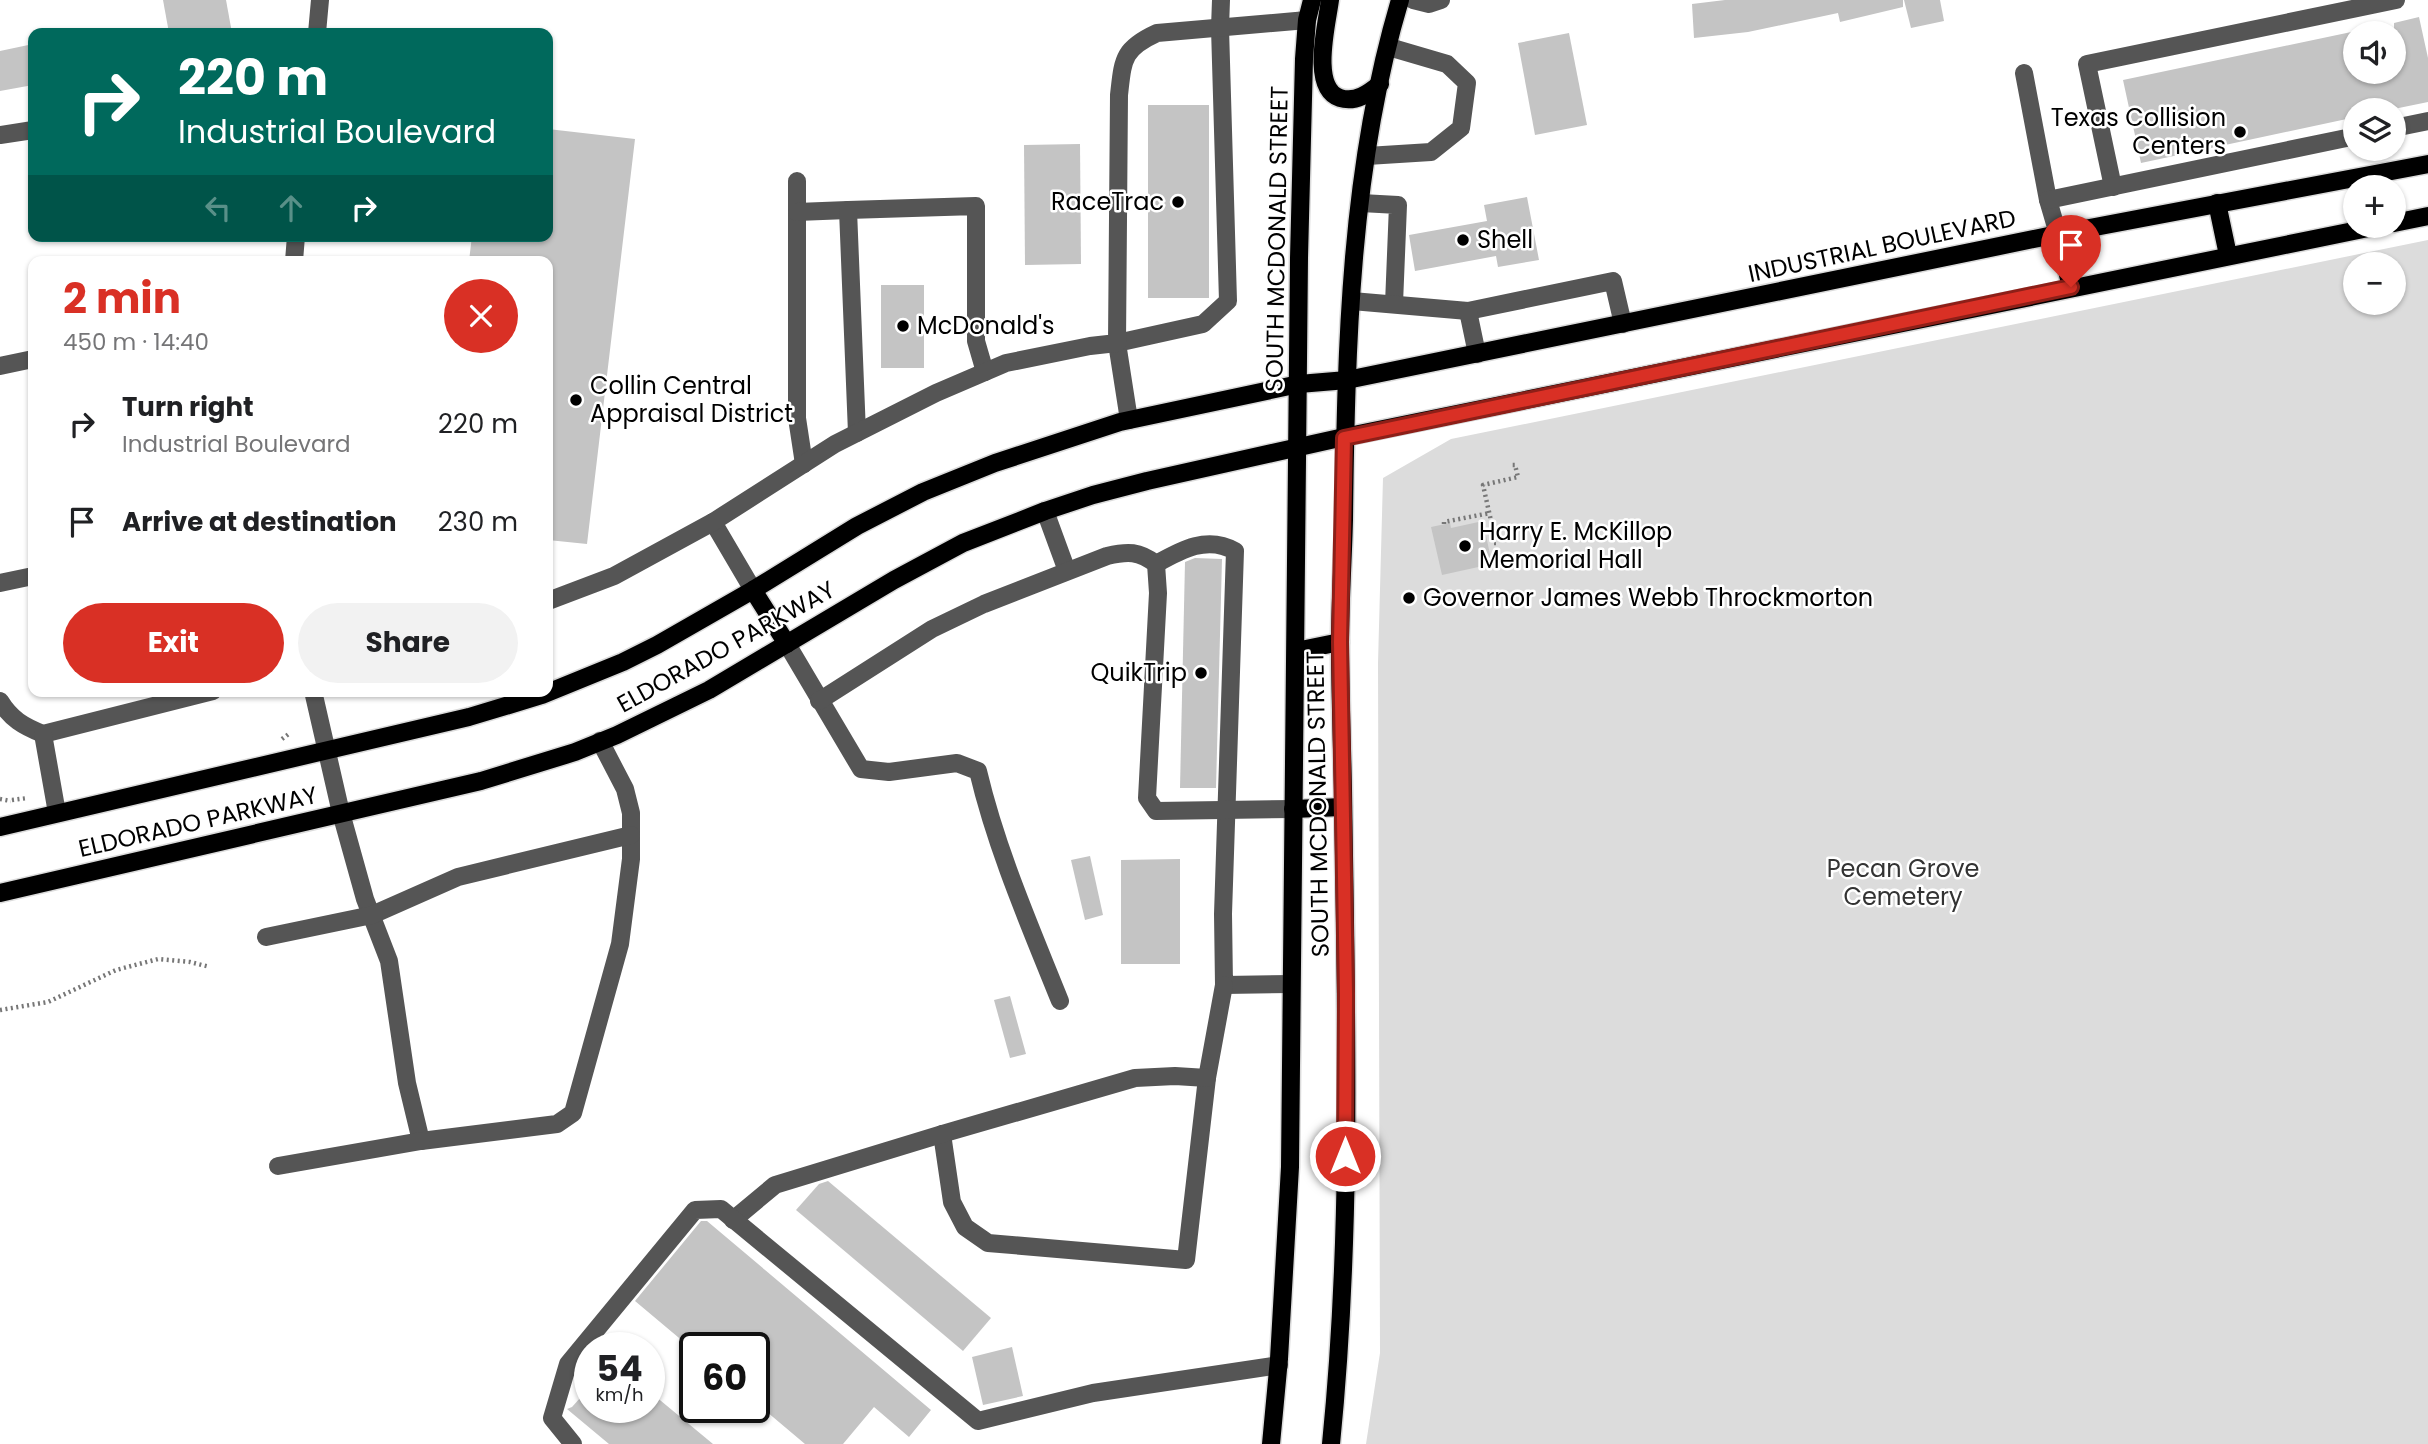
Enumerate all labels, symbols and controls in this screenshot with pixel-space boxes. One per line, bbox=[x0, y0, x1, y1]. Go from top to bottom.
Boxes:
map controls bbox=[2343, 21, 2406, 315]
button: sound bbox=[2343, 21, 2406, 84]
text: 220 m bbox=[178, 44, 328, 112]
icon: right bbox=[63, 56, 154, 147]
street label: SOUTH MCDONALD STREET bbox=[1257, 86, 1296, 392]
button: layers bbox=[2343, 98, 2406, 161]
place label: Texas Collision Centers bbox=[2051, 101, 2226, 162]
text: Industrial Boulevard bbox=[178, 109, 496, 154]
marker: Texas Collision Centers bbox=[2232, 124, 2248, 140]
button: + bbox=[2343, 175, 2406, 238]
place label: RaceTrac bbox=[1051, 185, 1164, 218]
icon: left bbox=[199, 189, 237, 227]
icon: ahead bbox=[272, 189, 310, 227]
icon: right bbox=[345, 189, 383, 227]
marker: RaceTrac bbox=[1170, 194, 1186, 210]
street label: INDUSTRIAL BOULEVARD bbox=[1745, 201, 2019, 290]
pin bbox=[2041, 215, 2101, 287]
place label: Shell bbox=[1477, 223, 1533, 256]
icon: arrive bbox=[2052, 226, 2090, 264]
marker: Shell bbox=[1455, 232, 1471, 248]
button: − bbox=[2343, 252, 2406, 315]
text: 2 min bbox=[63, 269, 181, 328]
button: close bbox=[444, 279, 518, 353]
place label: McDonald's bbox=[917, 309, 1055, 342]
marker: McDonald's bbox=[895, 318, 911, 334]
text: 450 m · 14:40 bbox=[63, 326, 209, 358]
place label: Collin Central Appraisal District bbox=[590, 369, 793, 430]
text: Turn right bbox=[122, 389, 254, 425]
marker: Collin Central Appraisal District bbox=[568, 392, 584, 408]
icon: right bbox=[63, 405, 101, 443]
text: 220 m bbox=[438, 406, 518, 442]
text: Industrial Boulevard bbox=[122, 428, 351, 460]
icon: arrive bbox=[63, 503, 101, 541]
text: Arrive at destination bbox=[122, 504, 397, 540]
text: 230 m bbox=[438, 504, 518, 540]
place label: Harry E. McKillop Memorial Hall bbox=[1479, 515, 1672, 576]
marker: Harry E. McKillop Memorial Hall bbox=[1457, 538, 1473, 554]
street label: ELDORADO PARKWAY bbox=[611, 573, 841, 720]
place label: Governor James Webb Throckmorton bbox=[1423, 581, 1873, 614]
marker: Governor James Webb Throckmorton bbox=[1401, 590, 1417, 606]
button: Exit bbox=[63, 603, 284, 683]
button: Share bbox=[298, 603, 518, 683]
street label: SOUTH MCDONALD STREET bbox=[1298, 651, 1337, 957]
place label: QuikTrip bbox=[1090, 656, 1187, 689]
marker: QuikTrip bbox=[1193, 665, 1209, 681]
street label: ELDORADO PARKWAY bbox=[75, 778, 321, 865]
park label: Pecan Grove Cemetery bbox=[1827, 852, 1979, 913]
position arrow bbox=[1308, 1119, 1382, 1193]
speed limit sign: 60 bbox=[679, 1332, 770, 1423]
text: 54 bbox=[596, 1344, 643, 1393]
text: km/h bbox=[596, 1382, 643, 1407]

